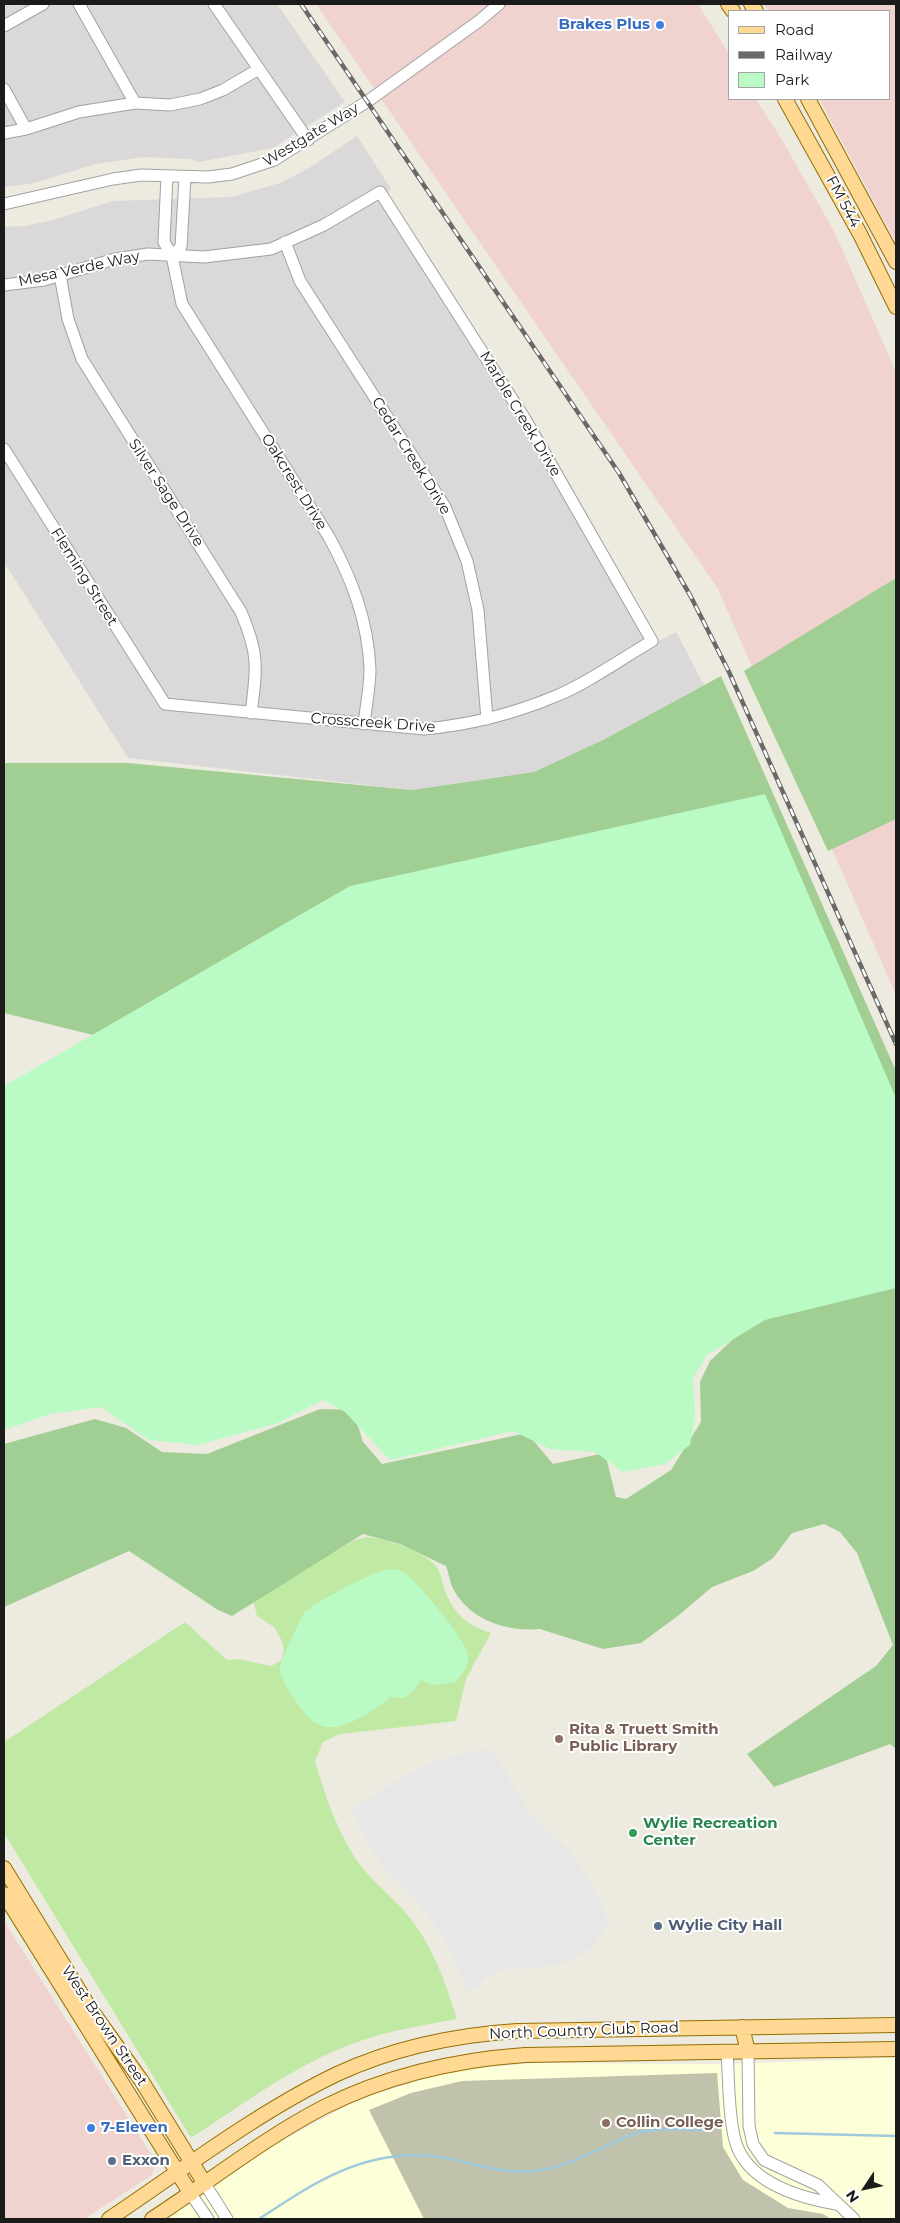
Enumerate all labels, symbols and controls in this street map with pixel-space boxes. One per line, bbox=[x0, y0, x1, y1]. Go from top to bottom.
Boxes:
legend bbox=[728, 10, 890, 100]
place label: Brakes Plus bbox=[558, 16, 650, 34]
marker: Brakes Plus bbox=[654, 19, 666, 31]
text: Road bbox=[775, 20, 814, 39]
text: Railway bbox=[775, 45, 832, 64]
text: Park bbox=[775, 70, 809, 89]
street label: Westgate Way bbox=[260, 99, 362, 171]
street label: FM 544 bbox=[822, 173, 864, 231]
street label: Mesa Verde Way bbox=[17, 247, 141, 291]
street label: Marble Creek Drive bbox=[475, 348, 565, 480]
street label: Cedar Creek Drive bbox=[368, 394, 454, 518]
street label: Oakcrest Drive bbox=[257, 431, 331, 533]
street label: Silver Sage Drive bbox=[124, 436, 208, 550]
street label: Fleming Street bbox=[47, 525, 121, 629]
street label: Crosscreek Drive bbox=[310, 710, 436, 736]
place label: Rita & Truett Smith Public Library bbox=[569, 1721, 719, 1756]
marker: Rita & Truett Smith Public Library bbox=[553, 1733, 565, 1745]
place label: Wylie Recreation Center bbox=[643, 1815, 778, 1850]
marker: Wylie Recreation Center bbox=[627, 1827, 639, 1839]
place label: Wylie City Hall bbox=[668, 1917, 782, 1935]
marker: Wylie City Hall bbox=[652, 1920, 664, 1932]
street label: West Brown Street bbox=[57, 1962, 151, 2090]
street label: North Country Club Road bbox=[489, 2019, 679, 2043]
place label: Collin College bbox=[616, 2114, 723, 2132]
marker: Collin College bbox=[600, 2117, 612, 2129]
place label: 7-Eleven bbox=[101, 2119, 168, 2137]
marker: 7-Eleven bbox=[85, 2122, 97, 2134]
place label: Exxon bbox=[122, 2152, 170, 2170]
marker: Exxon bbox=[106, 2155, 118, 2167]
north arrow bbox=[840, 2163, 890, 2213]
text: N bbox=[842, 2187, 863, 2206]

